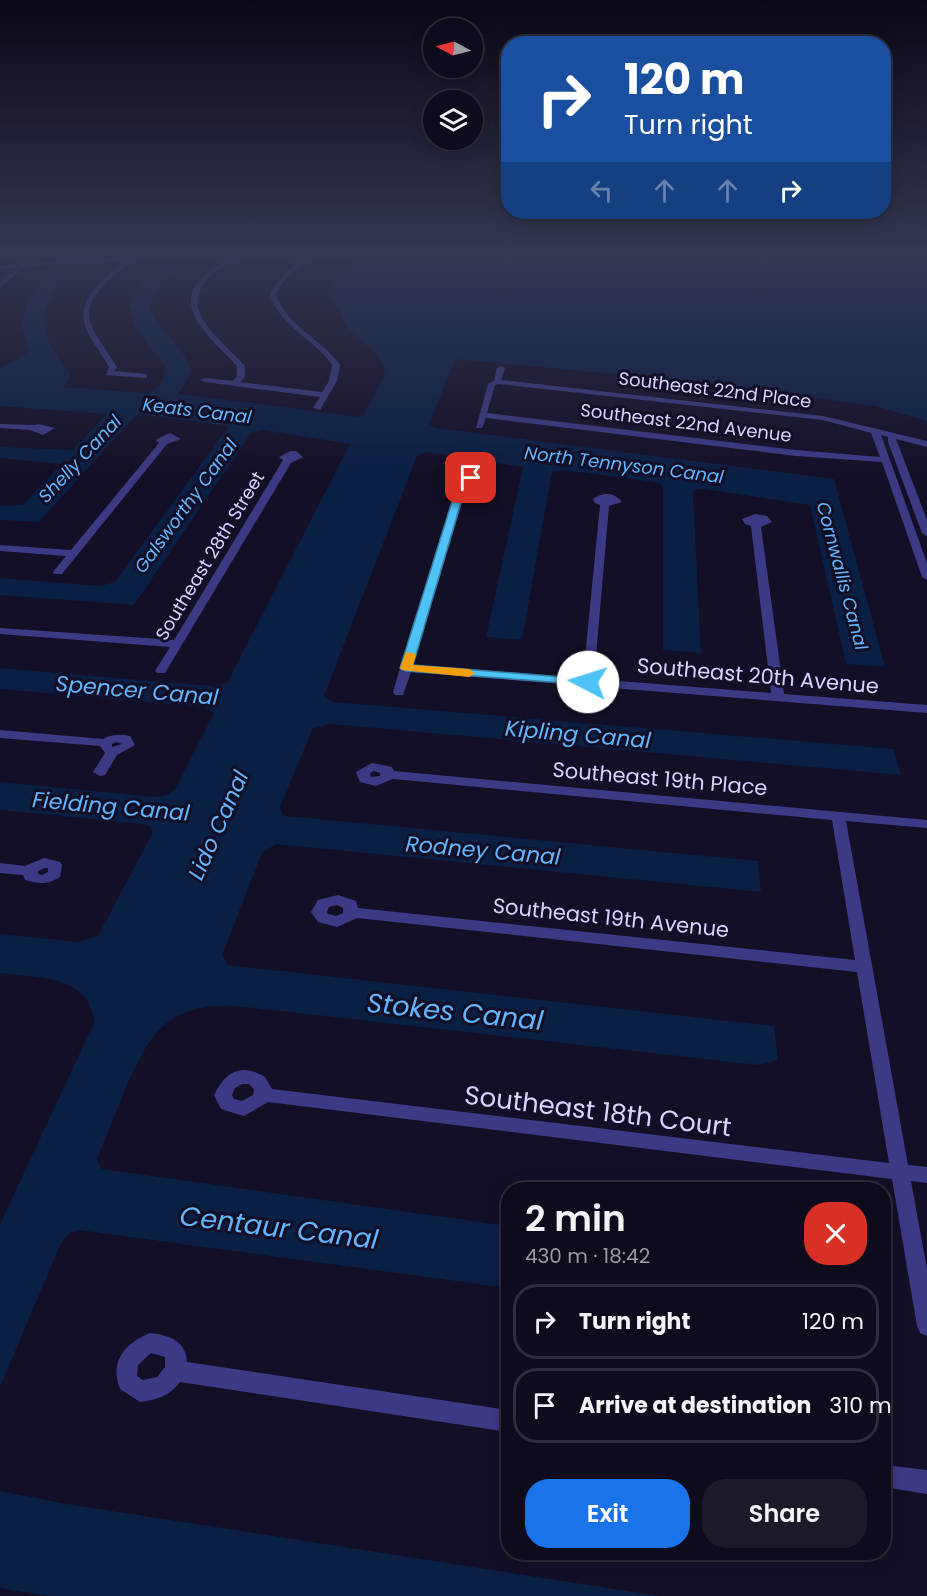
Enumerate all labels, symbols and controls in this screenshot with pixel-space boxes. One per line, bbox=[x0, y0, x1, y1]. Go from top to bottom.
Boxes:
north arrow bbox=[423, 18, 483, 78]
map controls bbox=[423, 18, 483, 150]
text: 120 m bbox=[624, 50, 745, 109]
icon: right bbox=[525, 60, 603, 138]
button: layers bbox=[423, 90, 483, 150]
text: Turn right bbox=[624, 106, 753, 143]
icon: left bbox=[585, 174, 618, 207]
icon: ahead bbox=[648, 174, 681, 207]
icon: ahead bbox=[711, 174, 744, 207]
icon: right bbox=[774, 174, 807, 207]
street label: Southeast 22nd Place bbox=[617, 365, 813, 414]
water label: Keats Canal bbox=[141, 391, 254, 430]
street label: Southeast 22nd Avenue bbox=[579, 397, 793, 448]
water label: Shelly Canal bbox=[32, 409, 127, 508]
water label: Galsworthy Canal bbox=[128, 433, 243, 578]
water label: North Tennyson Canal bbox=[523, 440, 726, 489]
pin bbox=[445, 452, 496, 503]
icon: arrive bbox=[454, 461, 487, 494]
street label: Southeast 28th Street bbox=[149, 467, 270, 645]
water label: Cornwallis Canal bbox=[811, 499, 874, 653]
position arrow bbox=[556, 650, 620, 714]
street label: Southeast 20th Avenue bbox=[636, 650, 880, 701]
water label: Spencer Canal bbox=[54, 668, 220, 713]
water label: Kipling Canal bbox=[504, 713, 653, 756]
street label: Southeast 19th Place bbox=[551, 755, 769, 802]
water label: Lido Canal bbox=[181, 765, 257, 885]
water label: Fielding Canal bbox=[31, 784, 191, 829]
water label: Rodney Canal bbox=[404, 828, 562, 873]
street label: Southeast 19th Avenue bbox=[492, 891, 731, 944]
water label: Stokes Canal bbox=[365, 984, 545, 1039]
street label: Southeast 18th Court bbox=[463, 1077, 733, 1145]
text: 2 min bbox=[525, 1193, 626, 1244]
water label: Centaur Canal bbox=[178, 1197, 381, 1258]
button: close bbox=[804, 1202, 867, 1265]
text: 430 m · 18:42 bbox=[525, 1242, 650, 1270]
icon: right bbox=[528, 1305, 561, 1338]
text: Turn right bbox=[579, 1306, 690, 1337]
text: 120 m bbox=[802, 1306, 864, 1337]
icon: arrive bbox=[528, 1389, 561, 1422]
text: Arrive at destination bbox=[579, 1390, 811, 1421]
text: 310 m bbox=[829, 1390, 892, 1421]
button: Exit bbox=[525, 1479, 690, 1548]
button: Share bbox=[702, 1479, 867, 1548]

